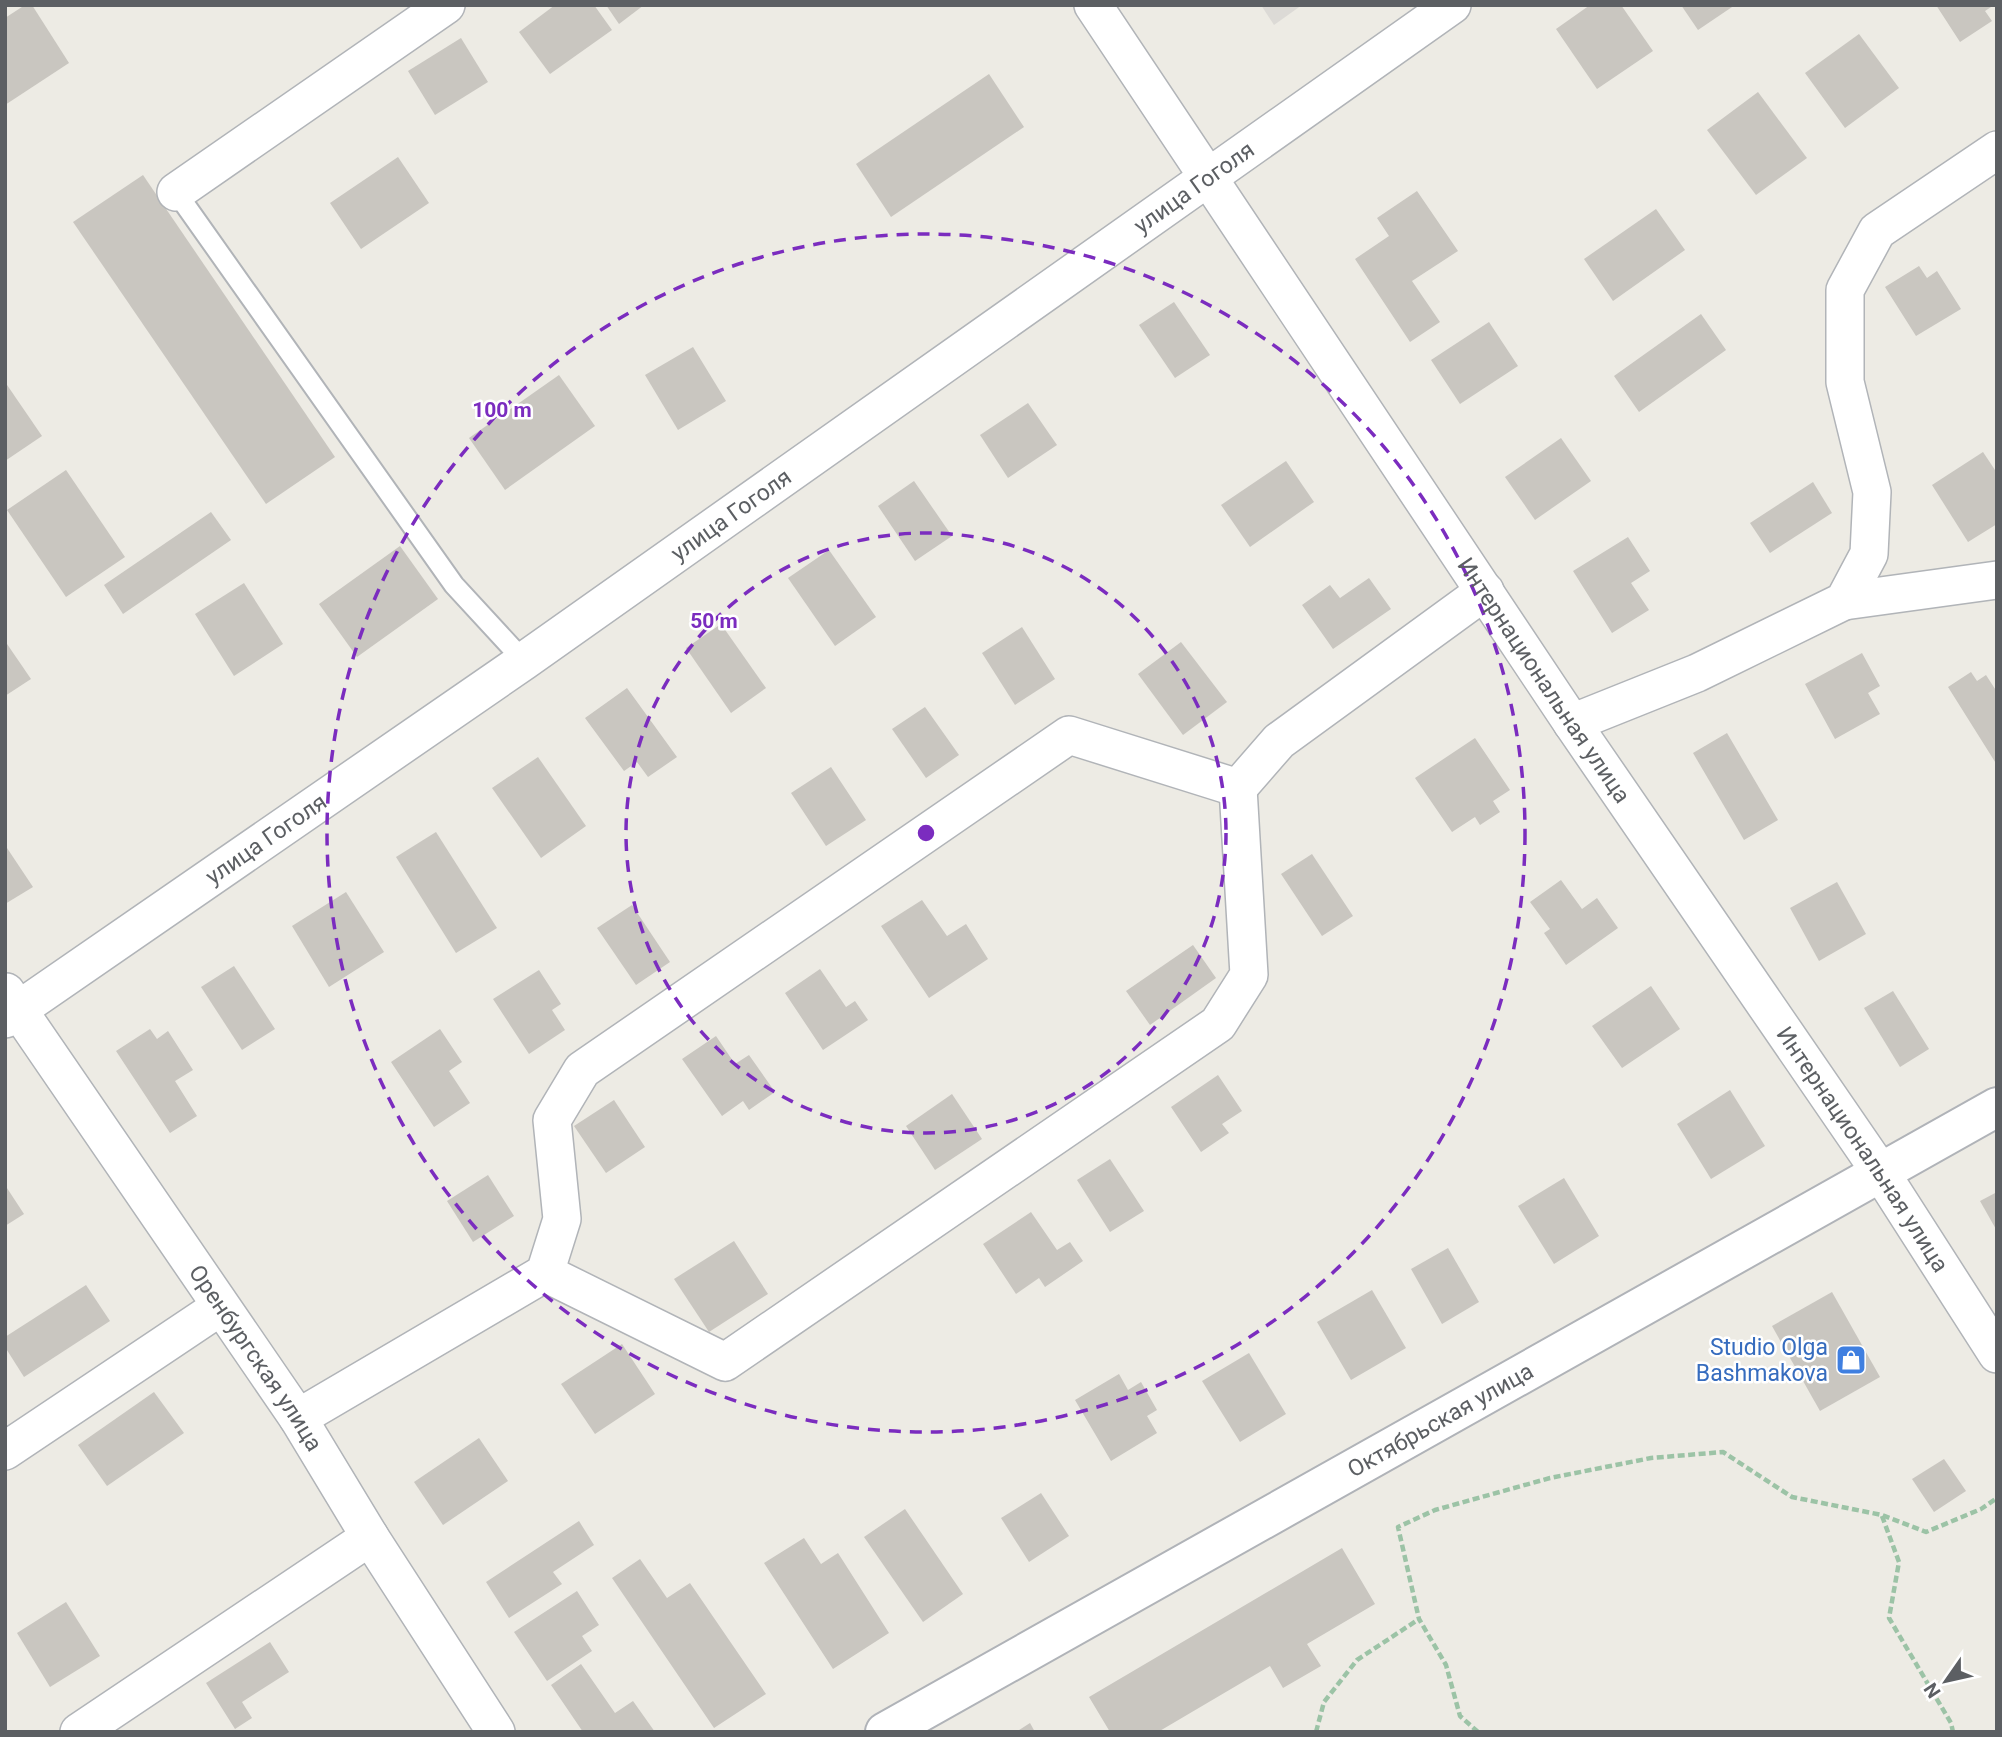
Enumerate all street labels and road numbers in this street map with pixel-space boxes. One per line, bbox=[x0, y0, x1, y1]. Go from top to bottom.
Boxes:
street label: улица Гоголя bbox=[1129, 136, 1259, 239]
street label: улица Гоголя bbox=[666, 463, 796, 566]
street label: Интернациональная улица bbox=[1452, 553, 1636, 808]
street label: улица Гоголя bbox=[200, 788, 332, 890]
street label: Интернациональная улица bbox=[1771, 1021, 1954, 1277]
street label: Оренбургская улица bbox=[184, 1260, 328, 1456]
street label: Октябрьская улица bbox=[1343, 1357, 1538, 1483]

